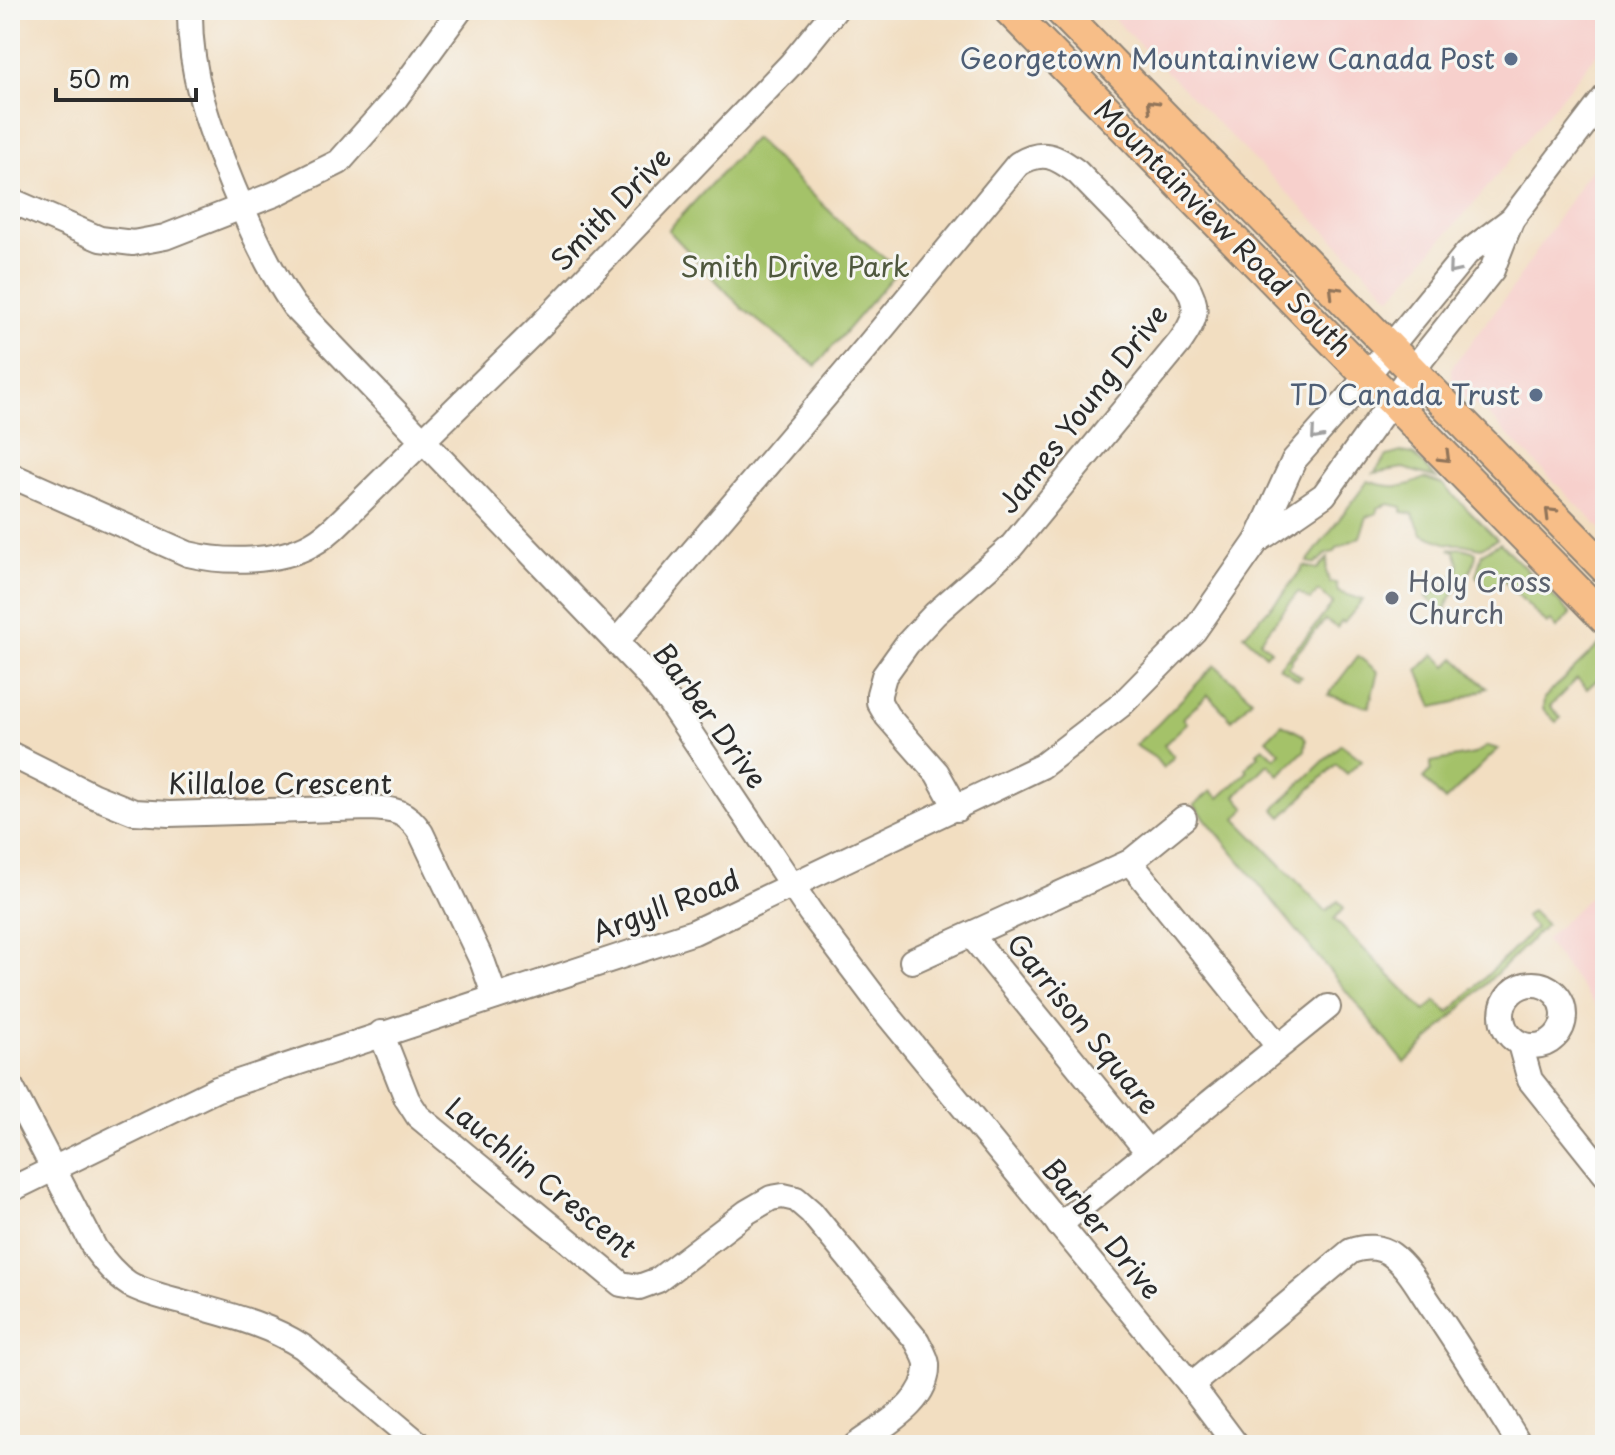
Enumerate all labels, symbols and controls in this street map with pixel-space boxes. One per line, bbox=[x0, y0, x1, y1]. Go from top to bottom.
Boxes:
place label: Georgetown Mountainview Canada Post bbox=[960, 36, 1495, 79]
marker: Georgetown Mountainview Canada Post bbox=[1502, 50, 1520, 68]
scale bar bbox=[56, 52, 196, 102]
text: 50 m bbox=[68, 60, 130, 96]
street label: Mountainview Road South bbox=[1085, 88, 1363, 366]
one-way arrow bbox=[1147, 100, 1162, 114]
street label: Smith Drive bbox=[540, 136, 680, 280]
park label: Smith Drive Park bbox=[680, 244, 910, 287]
one-way arrow bbox=[1448, 260, 1463, 275]
one-way arrow bbox=[1329, 286, 1343, 300]
street label: James Young Drive bbox=[986, 294, 1178, 522]
place label: TD Canada Trust bbox=[1290, 372, 1520, 415]
marker: TD Canada Trust bbox=[1527, 386, 1545, 404]
one-way arrow bbox=[1311, 425, 1326, 440]
one-way arrow bbox=[1435, 448, 1450, 462]
one-way arrow bbox=[1545, 508, 1559, 522]
place label: Holy Cross Church bbox=[1408, 559, 1551, 634]
marker: Holy Cross Church bbox=[1383, 589, 1401, 607]
street label: Barber Drive bbox=[644, 633, 779, 797]
street label: Killaloe Crescent bbox=[168, 761, 392, 804]
street label: Argyll Road bbox=[585, 857, 745, 952]
street label: Garrison Square bbox=[997, 923, 1171, 1123]
street label: Lauchlin Crescent bbox=[437, 1086, 647, 1268]
street label: Barber Drive bbox=[1033, 1148, 1174, 1308]

